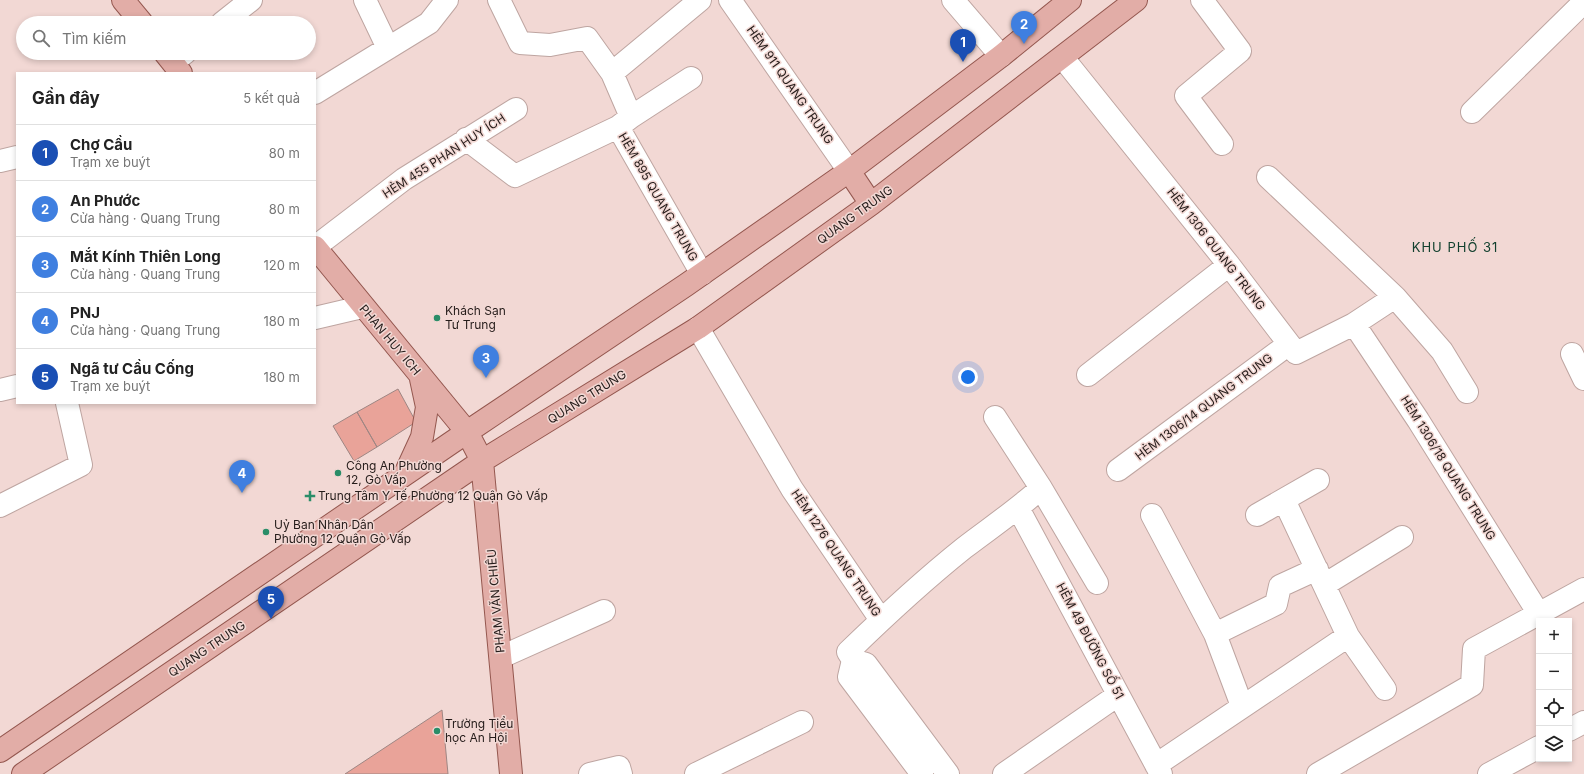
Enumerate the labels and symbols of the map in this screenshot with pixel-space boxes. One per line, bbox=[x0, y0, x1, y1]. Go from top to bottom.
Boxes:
pin: 2 bbox=[1011, 11, 1037, 44]
street label: HẺM 911 QUANG TRUNG bbox=[744, 23, 837, 147]
pin: 1 bbox=[950, 29, 976, 62]
street label: HẺM 455 PHAN HUY ÍCH bbox=[379, 110, 508, 201]
street label: HẺM 895 QUANG TRUNG bbox=[615, 130, 701, 264]
street label: QUANG TRUNG bbox=[814, 182, 896, 247]
street label: HẺM 1306 QUANG TRUNG bbox=[1164, 185, 1269, 313]
district label: KHU PHỐ 31 bbox=[1412, 237, 1498, 255]
street label: PHAN HUY ICH bbox=[356, 301, 424, 378]
place label: Khách Sạn Tư Trung bbox=[445, 303, 506, 332]
marker: Khách Sạn Tư Trung bbox=[432, 313, 442, 323]
pin: 3 bbox=[473, 345, 499, 378]
street label: HẺM 1306/14 QUANG TRUNG bbox=[1132, 350, 1275, 463]
street label: QUANG TRUNG bbox=[545, 366, 629, 427]
your location bbox=[958, 367, 978, 387]
street label: HẺM 1306/18 QUANG TRUNG bbox=[1398, 393, 1499, 543]
place label: Công An Phường 12, Gò Vấp bbox=[346, 458, 442, 487]
pin: 4 bbox=[229, 460, 255, 493]
marker: Công An Phường 12, Gò Vấp bbox=[333, 468, 343, 478]
street label: HẺM 1276 QUANG TRUNG bbox=[788, 486, 885, 619]
place label: Trung Tâm Y Tế Phường 12 Quận Gò Vấp bbox=[318, 488, 548, 503]
marker: Trung Tâm Y Tế Phường 12 Quận Gò Vấp bbox=[305, 491, 315, 501]
place label: Uỷ Ban Nhân Dân Phường 12 Quận Gò Vấp bbox=[274, 517, 411, 546]
marker: Uỷ Ban Nhân Dân Phường 12 Quận Gò Vấp bbox=[261, 527, 271, 537]
street label: PHẠM VĂN CHIÊU bbox=[483, 548, 508, 654]
street label: HẺM 49 ĐƯỜNG SỐ 51 bbox=[1053, 579, 1129, 701]
pin: 5 bbox=[258, 586, 284, 619]
street label: QUANG TRUNG bbox=[165, 617, 248, 680]
place label: Trường Tiểu học An Hội bbox=[445, 716, 513, 745]
marker: Trường Tiểu học An Hội bbox=[432, 726, 442, 736]

